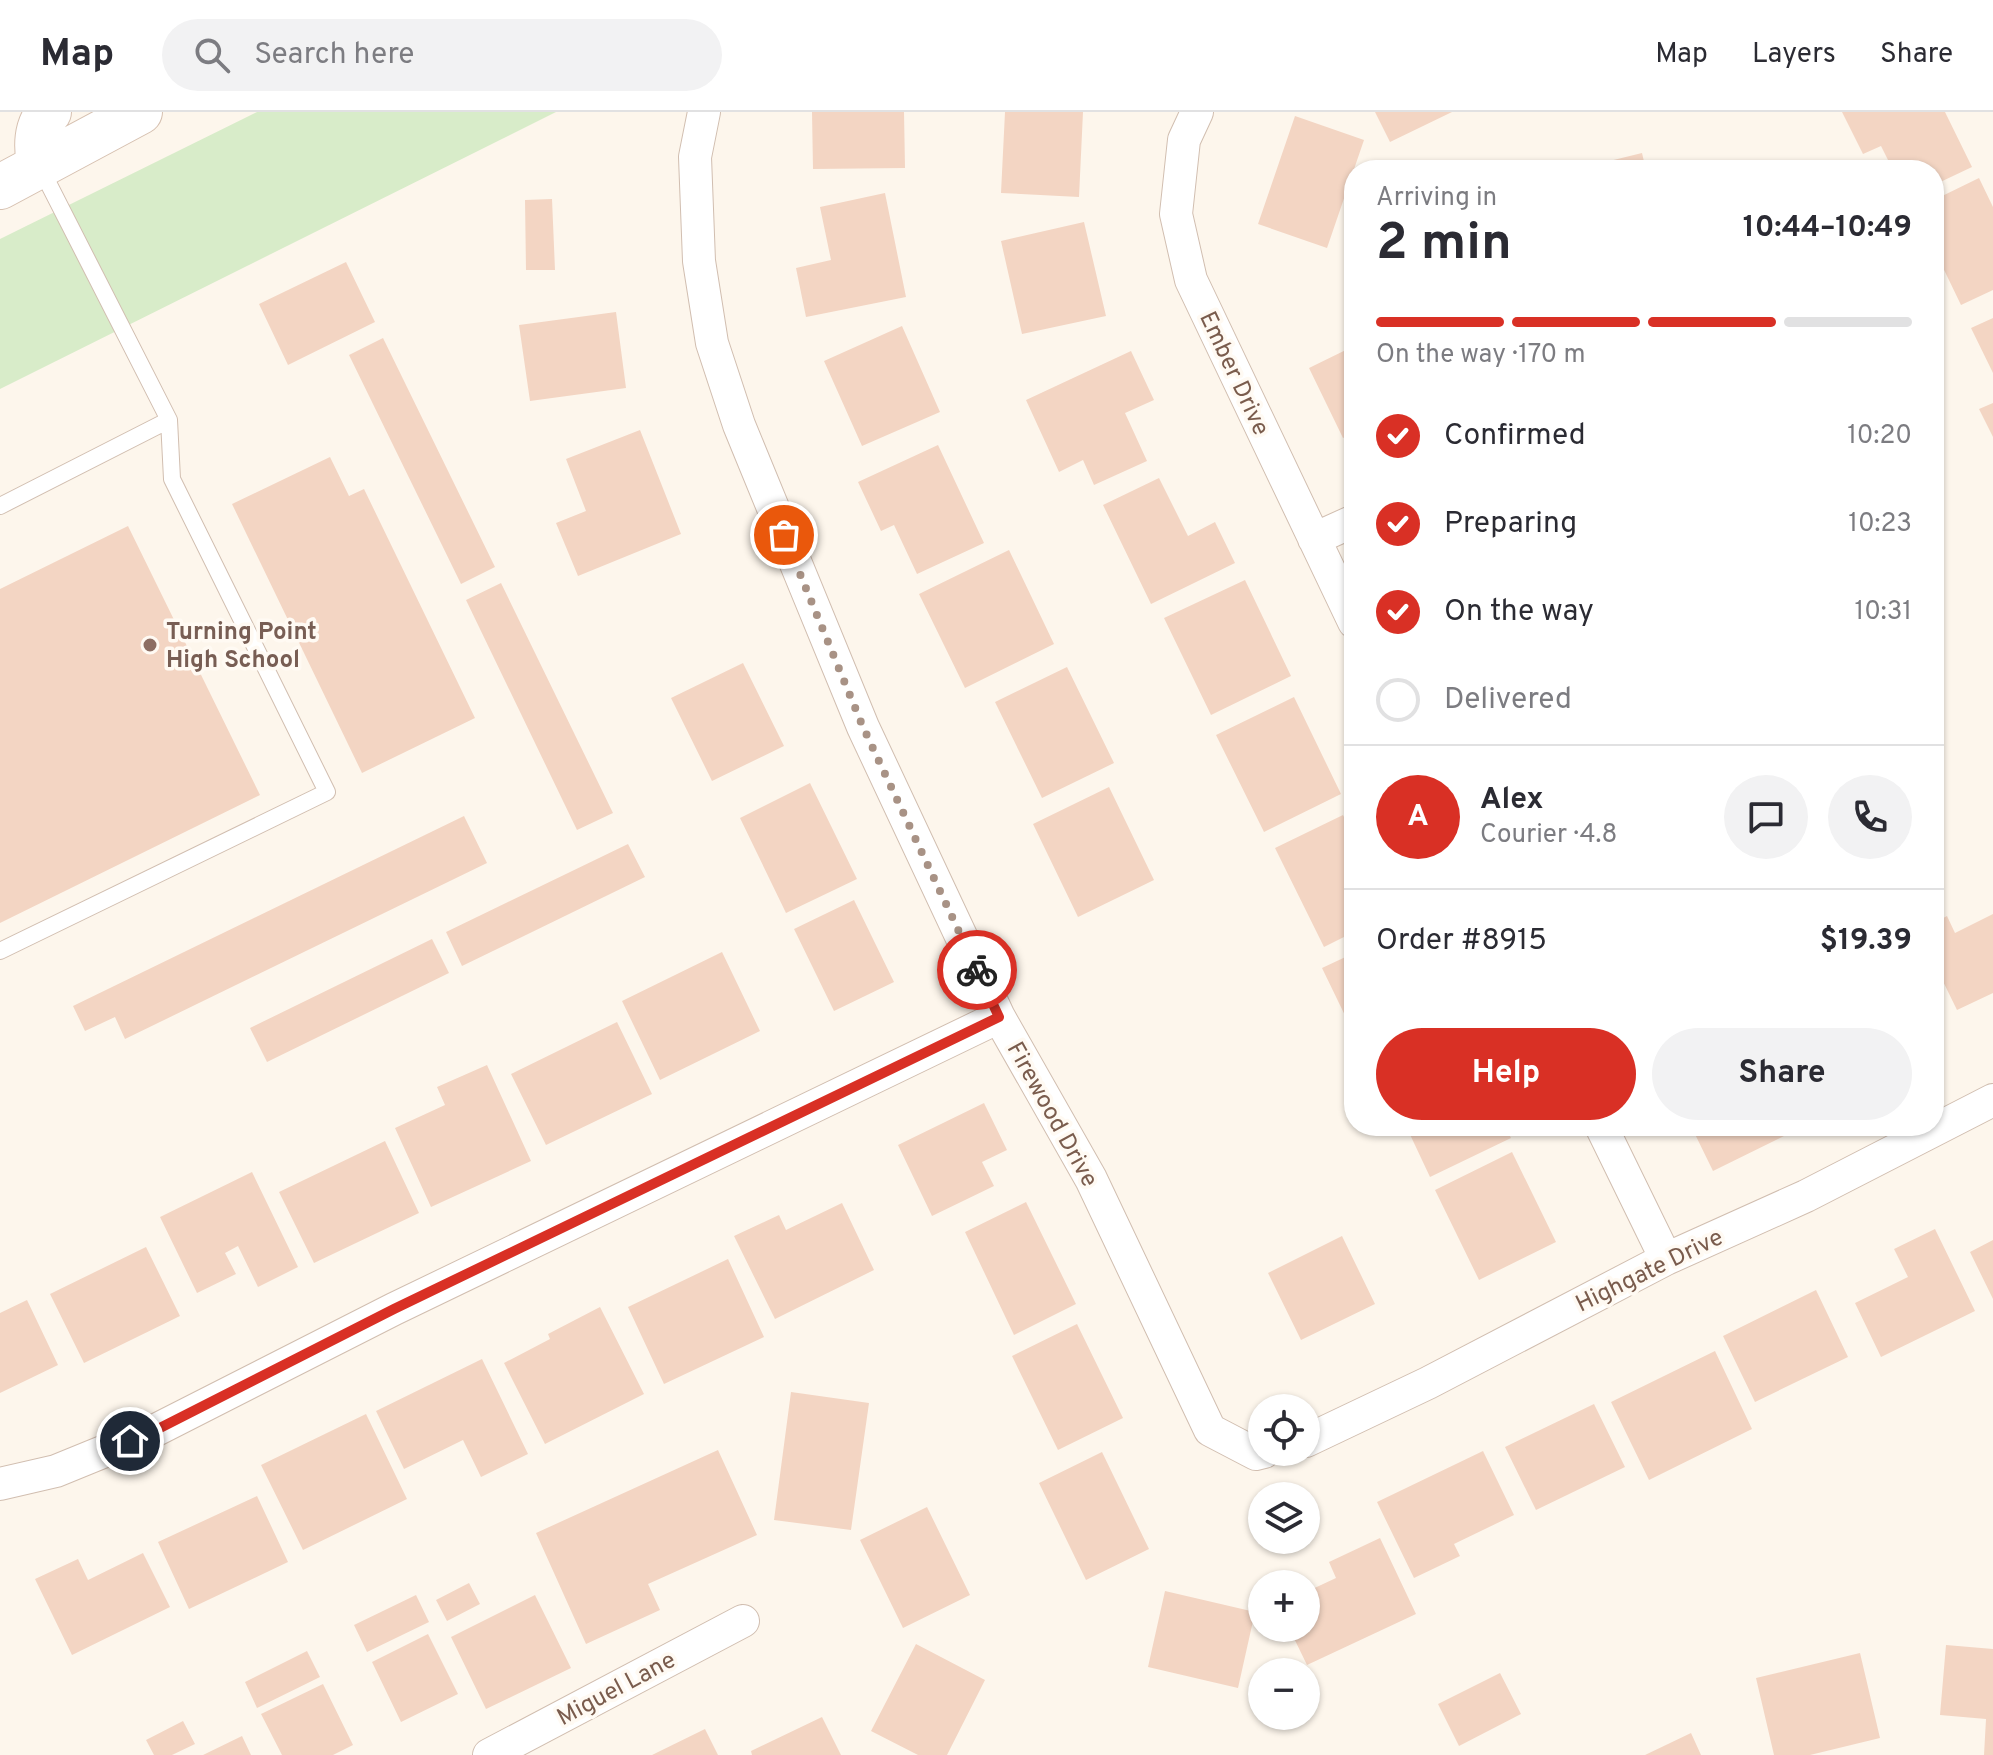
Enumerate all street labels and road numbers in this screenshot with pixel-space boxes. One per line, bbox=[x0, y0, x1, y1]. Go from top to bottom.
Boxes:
street label: Ember Drive bbox=[1191, 307, 1275, 441]
street label: Firewood Drive bbox=[999, 1037, 1104, 1193]
street label: Highgate Drive bbox=[1571, 1223, 1729, 1320]
street label: Miguel Lane bbox=[552, 1646, 681, 1734]

